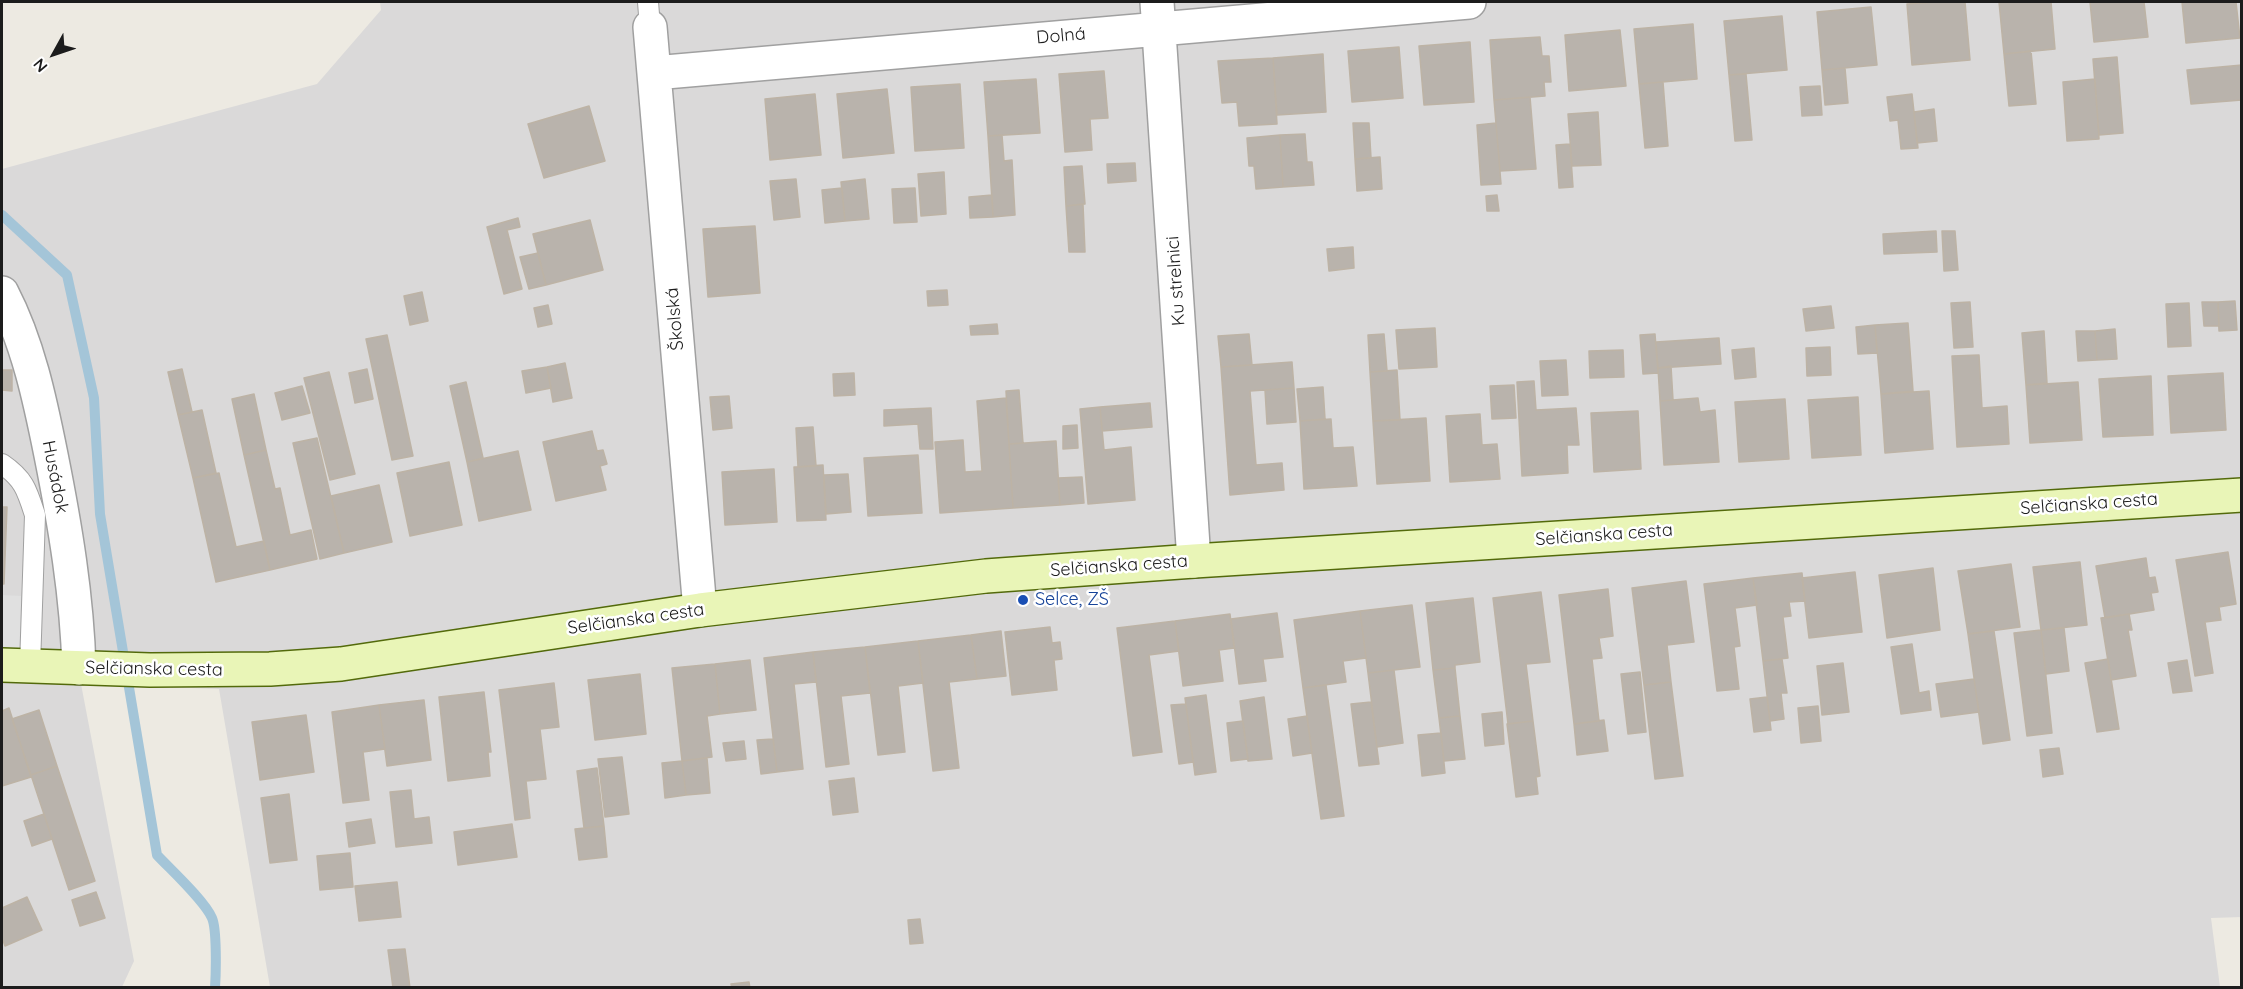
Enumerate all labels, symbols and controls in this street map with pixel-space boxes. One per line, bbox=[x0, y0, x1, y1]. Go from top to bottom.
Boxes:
street label: Dolná bbox=[1035, 23, 1087, 49]
north arrow bbox=[24, 24, 84, 84]
text: N bbox=[29, 55, 52, 77]
street label: Ku strelnici bbox=[1162, 235, 1190, 327]
street label: Školská bbox=[661, 287, 689, 351]
street label: Husádok bbox=[37, 439, 73, 515]
street label: Selčianska cesta bbox=[2020, 488, 2158, 520]
street label: Selčianska cesta bbox=[1535, 519, 1673, 551]
street label: Selčianska cesta bbox=[1050, 550, 1188, 582]
place label: Selce, ZŠ bbox=[1035, 589, 1109, 611]
marker: Selce, ZŠ bbox=[1016, 593, 1030, 607]
street label: Selčianska cesta bbox=[566, 599, 706, 639]
street label: Selčianska cesta bbox=[85, 657, 223, 681]

